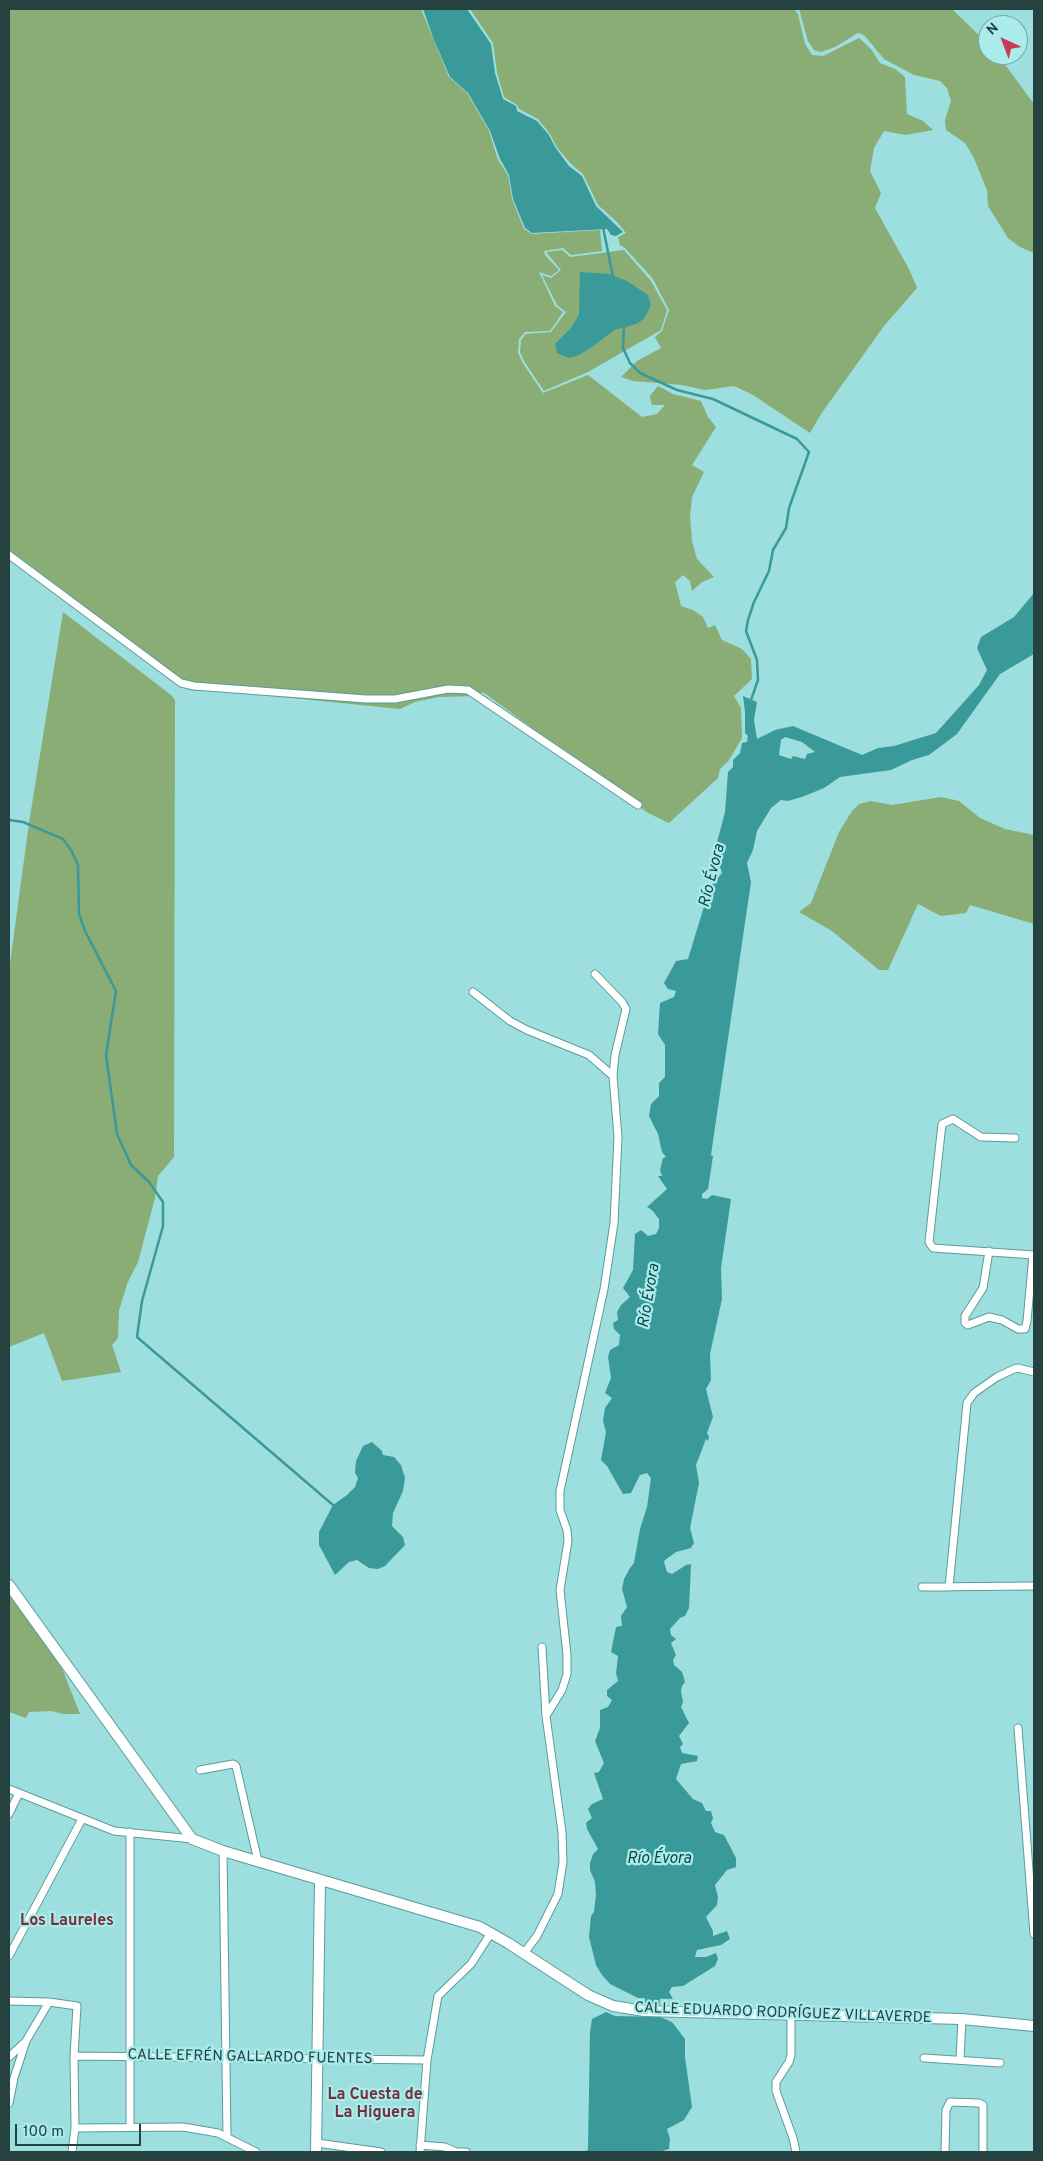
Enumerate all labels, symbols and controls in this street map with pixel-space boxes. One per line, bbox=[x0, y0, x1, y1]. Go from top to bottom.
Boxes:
north arrow bbox=[978, 15, 1028, 65]
text: N bbox=[984, 20, 1003, 39]
water label: Río Évora bbox=[696, 842, 730, 910]
water label: Río Évora bbox=[635, 1262, 665, 1330]
water label: Río Évora bbox=[627, 1850, 691, 1870]
district label: Los Laureles bbox=[20, 1912, 114, 1932]
street label: CALLE EDUARDO RODRÍGUEZ VILLAVERDE bbox=[634, 2000, 932, 2028]
street label: CALLE EFRÉN GALLARDO FUENTES bbox=[127, 2047, 373, 2069]
district label: La Cuesta de La Higuera bbox=[327, 2086, 423, 2124]
scale bar bbox=[18, 2114, 144, 2146]
text: 100 m bbox=[23, 2123, 64, 2142]

